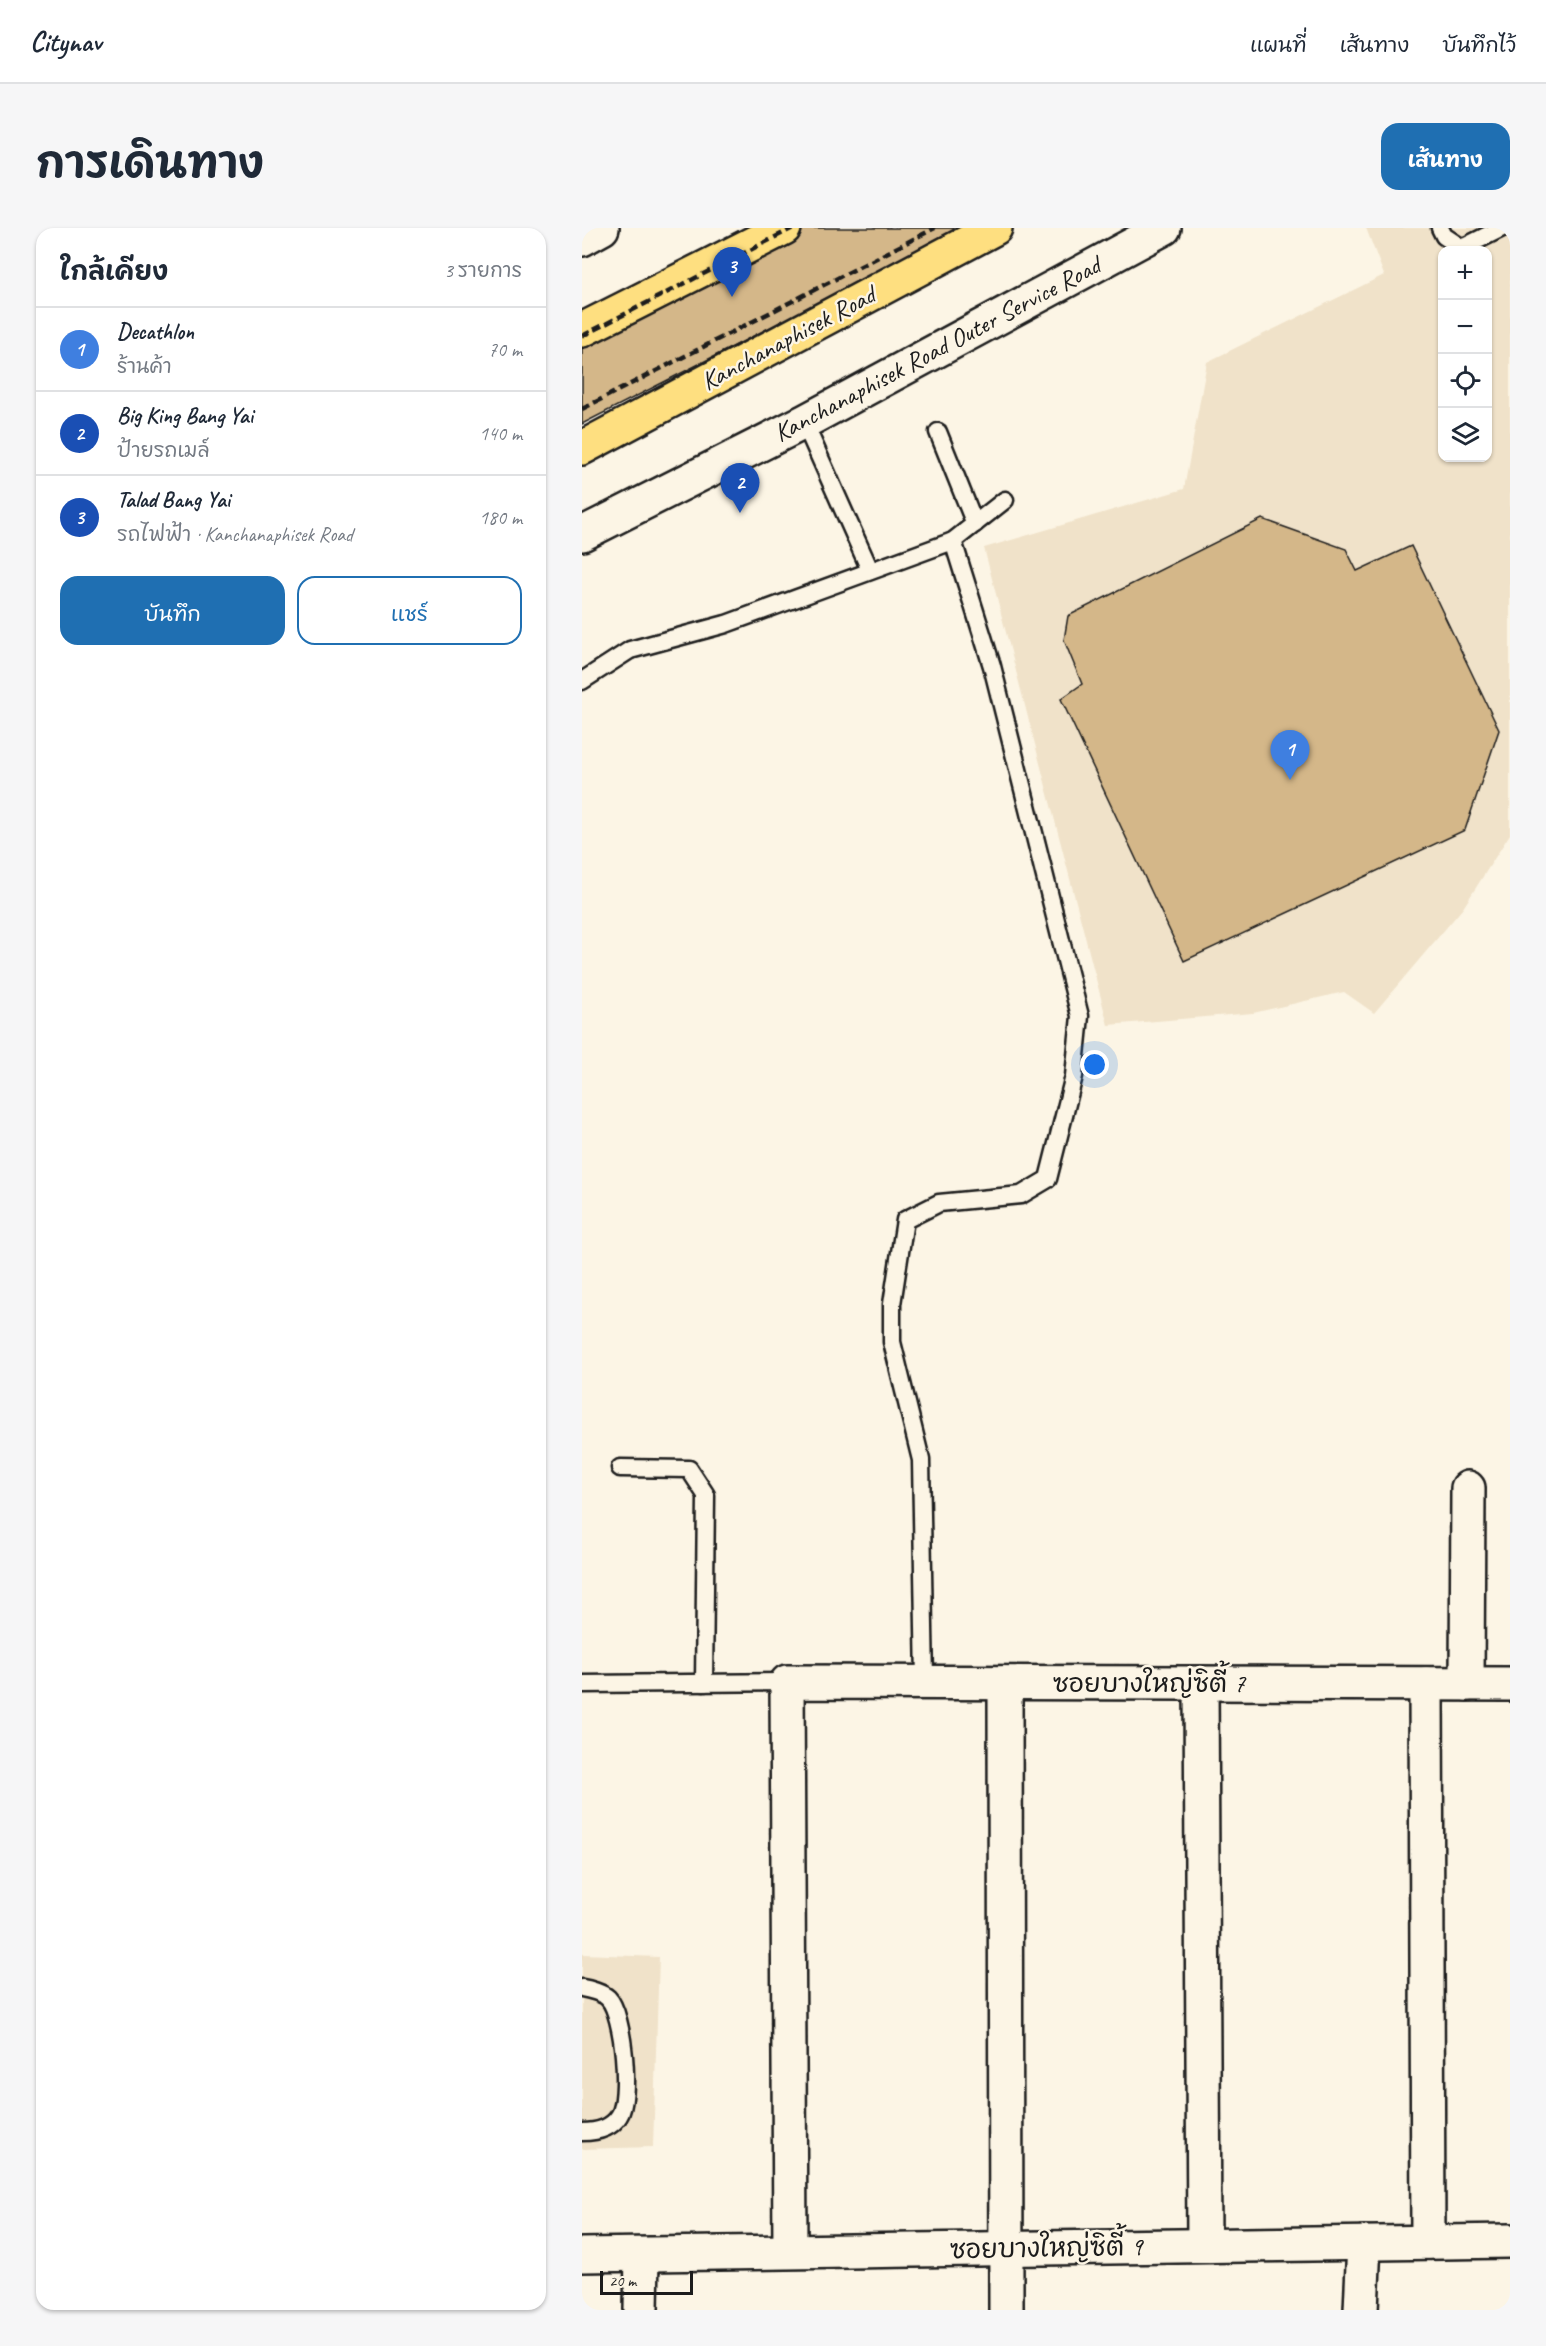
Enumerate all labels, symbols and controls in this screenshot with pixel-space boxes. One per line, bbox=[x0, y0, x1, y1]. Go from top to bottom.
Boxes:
text: Citynav bbox=[30, 24, 101, 59]
text: แผนที่ bbox=[1250, 32, 1307, 58]
text: เส้นทาง bbox=[1340, 32, 1409, 58]
text: บันทึกไว้ bbox=[1442, 32, 1516, 58]
button: เส้นทาง bbox=[1381, 123, 1510, 190]
text: การเดินทาง bbox=[36, 137, 264, 190]
map controls bbox=[1438, 246, 1492, 462]
button: + bbox=[1438, 246, 1492, 300]
street label: Kanchanaphisek Road Outer Service Road bbox=[768, 247, 1109, 449]
pin: 3 bbox=[712, 248, 752, 297]
text: ใกล้เคียง bbox=[60, 255, 168, 288]
text: 3 รายการ bbox=[444, 258, 522, 283]
street label: Kanchanaphisek Road bbox=[695, 276, 884, 398]
button: − bbox=[1438, 300, 1492, 354]
text: Decathlon bbox=[117, 318, 194, 346]
text: 1 bbox=[75, 337, 84, 362]
text: 70 m bbox=[488, 337, 522, 362]
text: ร้านค้า bbox=[117, 354, 172, 379]
button: locate bbox=[1438, 354, 1492, 408]
text: Big King Bang Yai bbox=[117, 402, 253, 430]
button: layers bbox=[1438, 408, 1492, 462]
text: 2 bbox=[75, 421, 84, 446]
text: 140 m bbox=[479, 421, 522, 446]
text: ป้ายรถเมล์ bbox=[117, 438, 210, 463]
pin: 2 bbox=[720, 464, 760, 513]
text: Talad Bang Yai bbox=[117, 486, 230, 514]
text: 3 bbox=[75, 505, 84, 530]
text: 180 m bbox=[479, 505, 522, 530]
text: รถไฟฟ้า · Kanchanaphisek Road bbox=[117, 522, 353, 547]
button: บันทึก bbox=[60, 576, 285, 645]
button: แชร์ bbox=[297, 576, 522, 645]
pin: 1 bbox=[1270, 730, 1310, 780]
your location bbox=[1080, 1050, 1109, 1079]
street label: ซอยบางใหญ่ซิตี้ 7 bbox=[1053, 1660, 1247, 1700]
street label: ซอยบางใหญ่ซิตี้ 9 bbox=[949, 2223, 1145, 2266]
scale bar bbox=[600, 2268, 693, 2296]
text: 20 m bbox=[609, 2271, 636, 2291]

